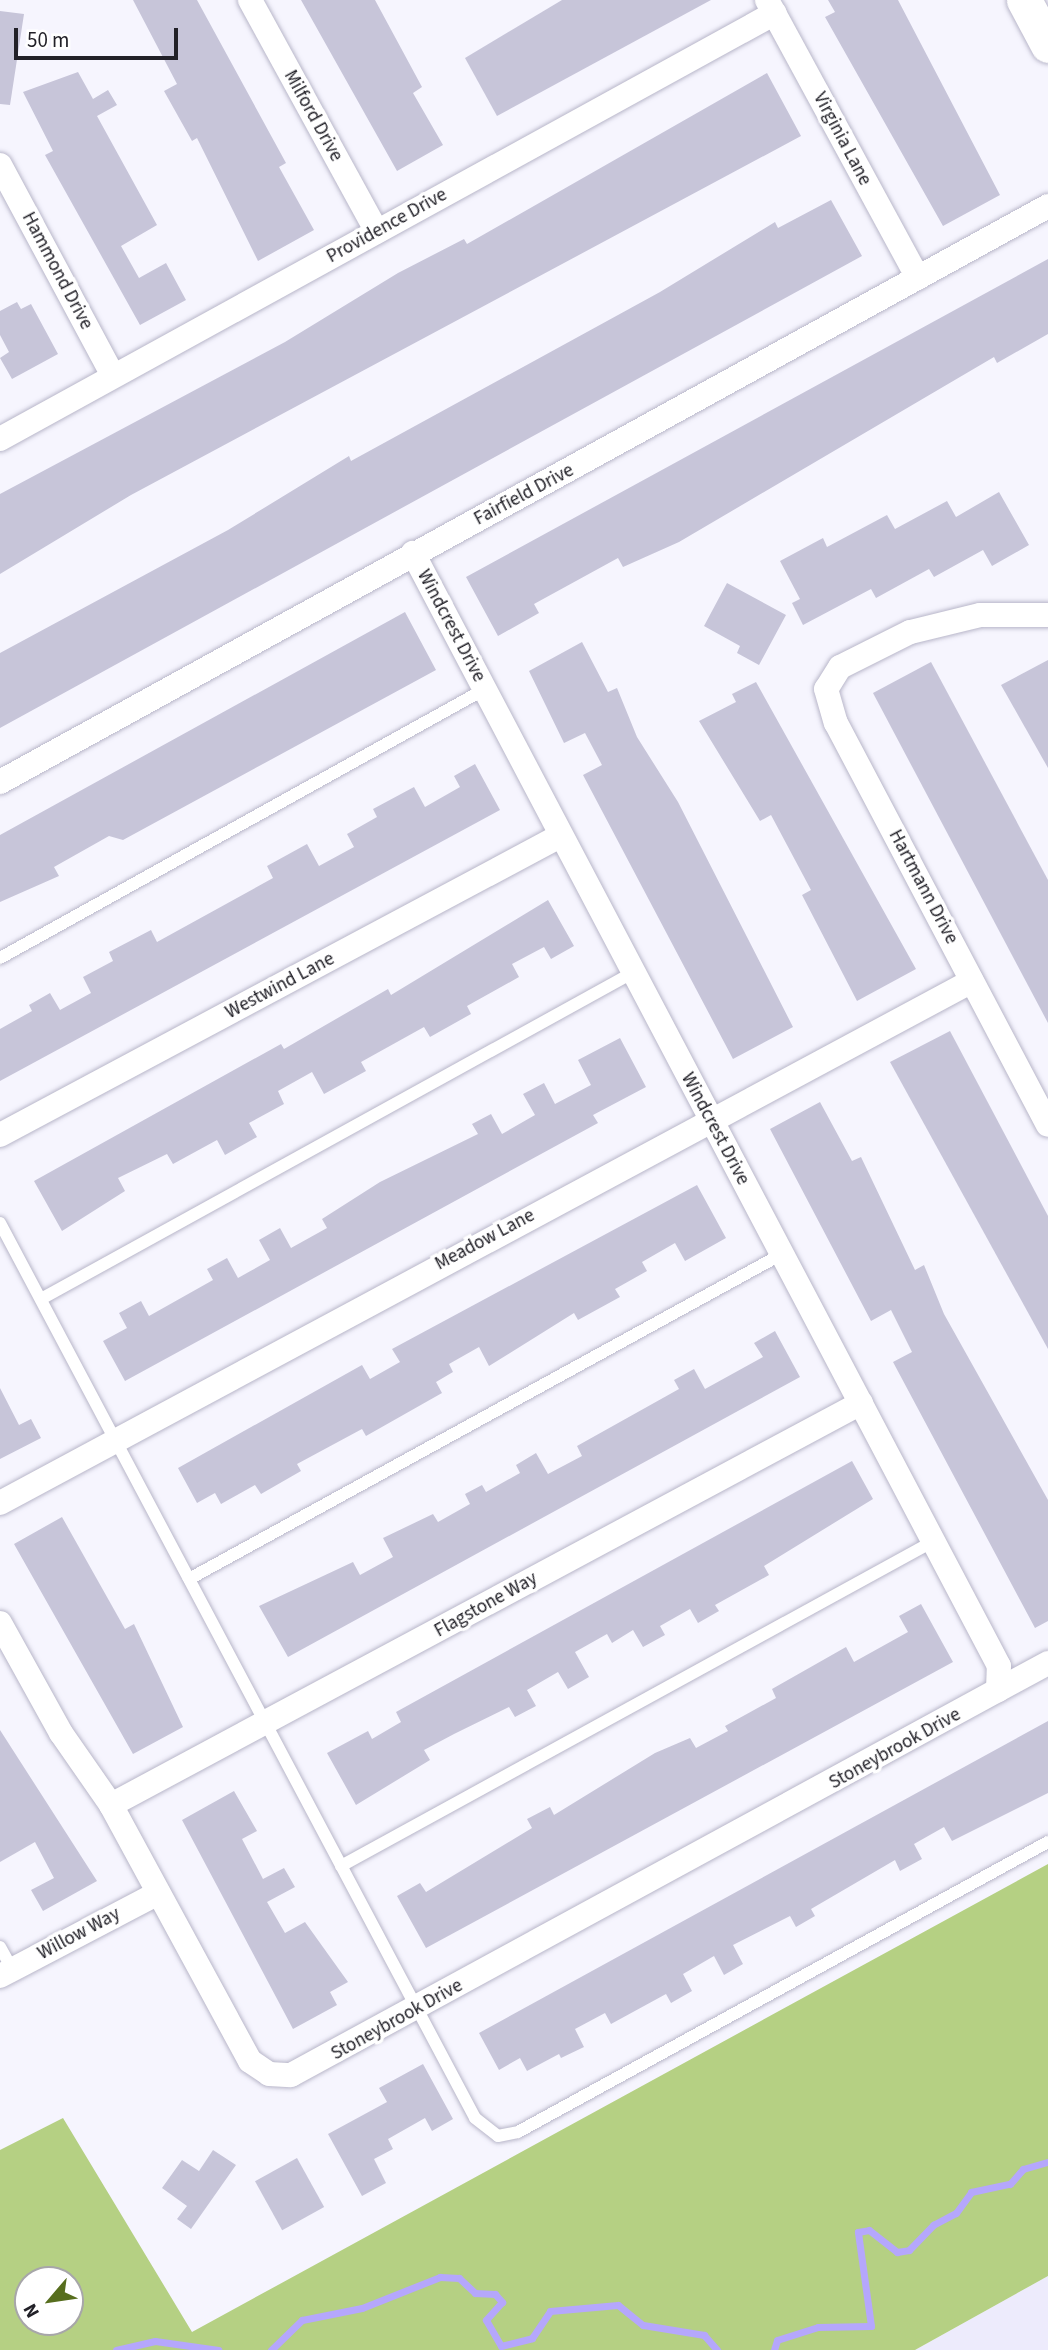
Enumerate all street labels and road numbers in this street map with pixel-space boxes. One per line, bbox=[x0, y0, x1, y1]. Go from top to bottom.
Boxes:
street label: Milford Drive bbox=[279, 66, 347, 166]
street label: Virginia Lane bbox=[808, 89, 876, 189]
street label: Providence Drive bbox=[323, 184, 451, 268]
street label: Hammond Drive bbox=[16, 208, 98, 334]
street label: Fairfield Drive bbox=[470, 459, 578, 531]
street label: Windcrest Drive bbox=[412, 566, 490, 686]
street label: Hartmann Drive bbox=[883, 826, 963, 948]
street label: Westwind Lane bbox=[222, 948, 338, 1024]
street label: Windcrest Drive bbox=[676, 1069, 754, 1189]
street label: Meadow Lane bbox=[431, 1204, 539, 1276]
street label: Flagstone Way bbox=[431, 1567, 541, 1643]
street label: Stoneybrook Drive bbox=[825, 1703, 965, 1795]
street label: Willow Way bbox=[34, 1903, 124, 1965]
street label: Stoneybrook Drive bbox=[327, 1974, 467, 2066]

